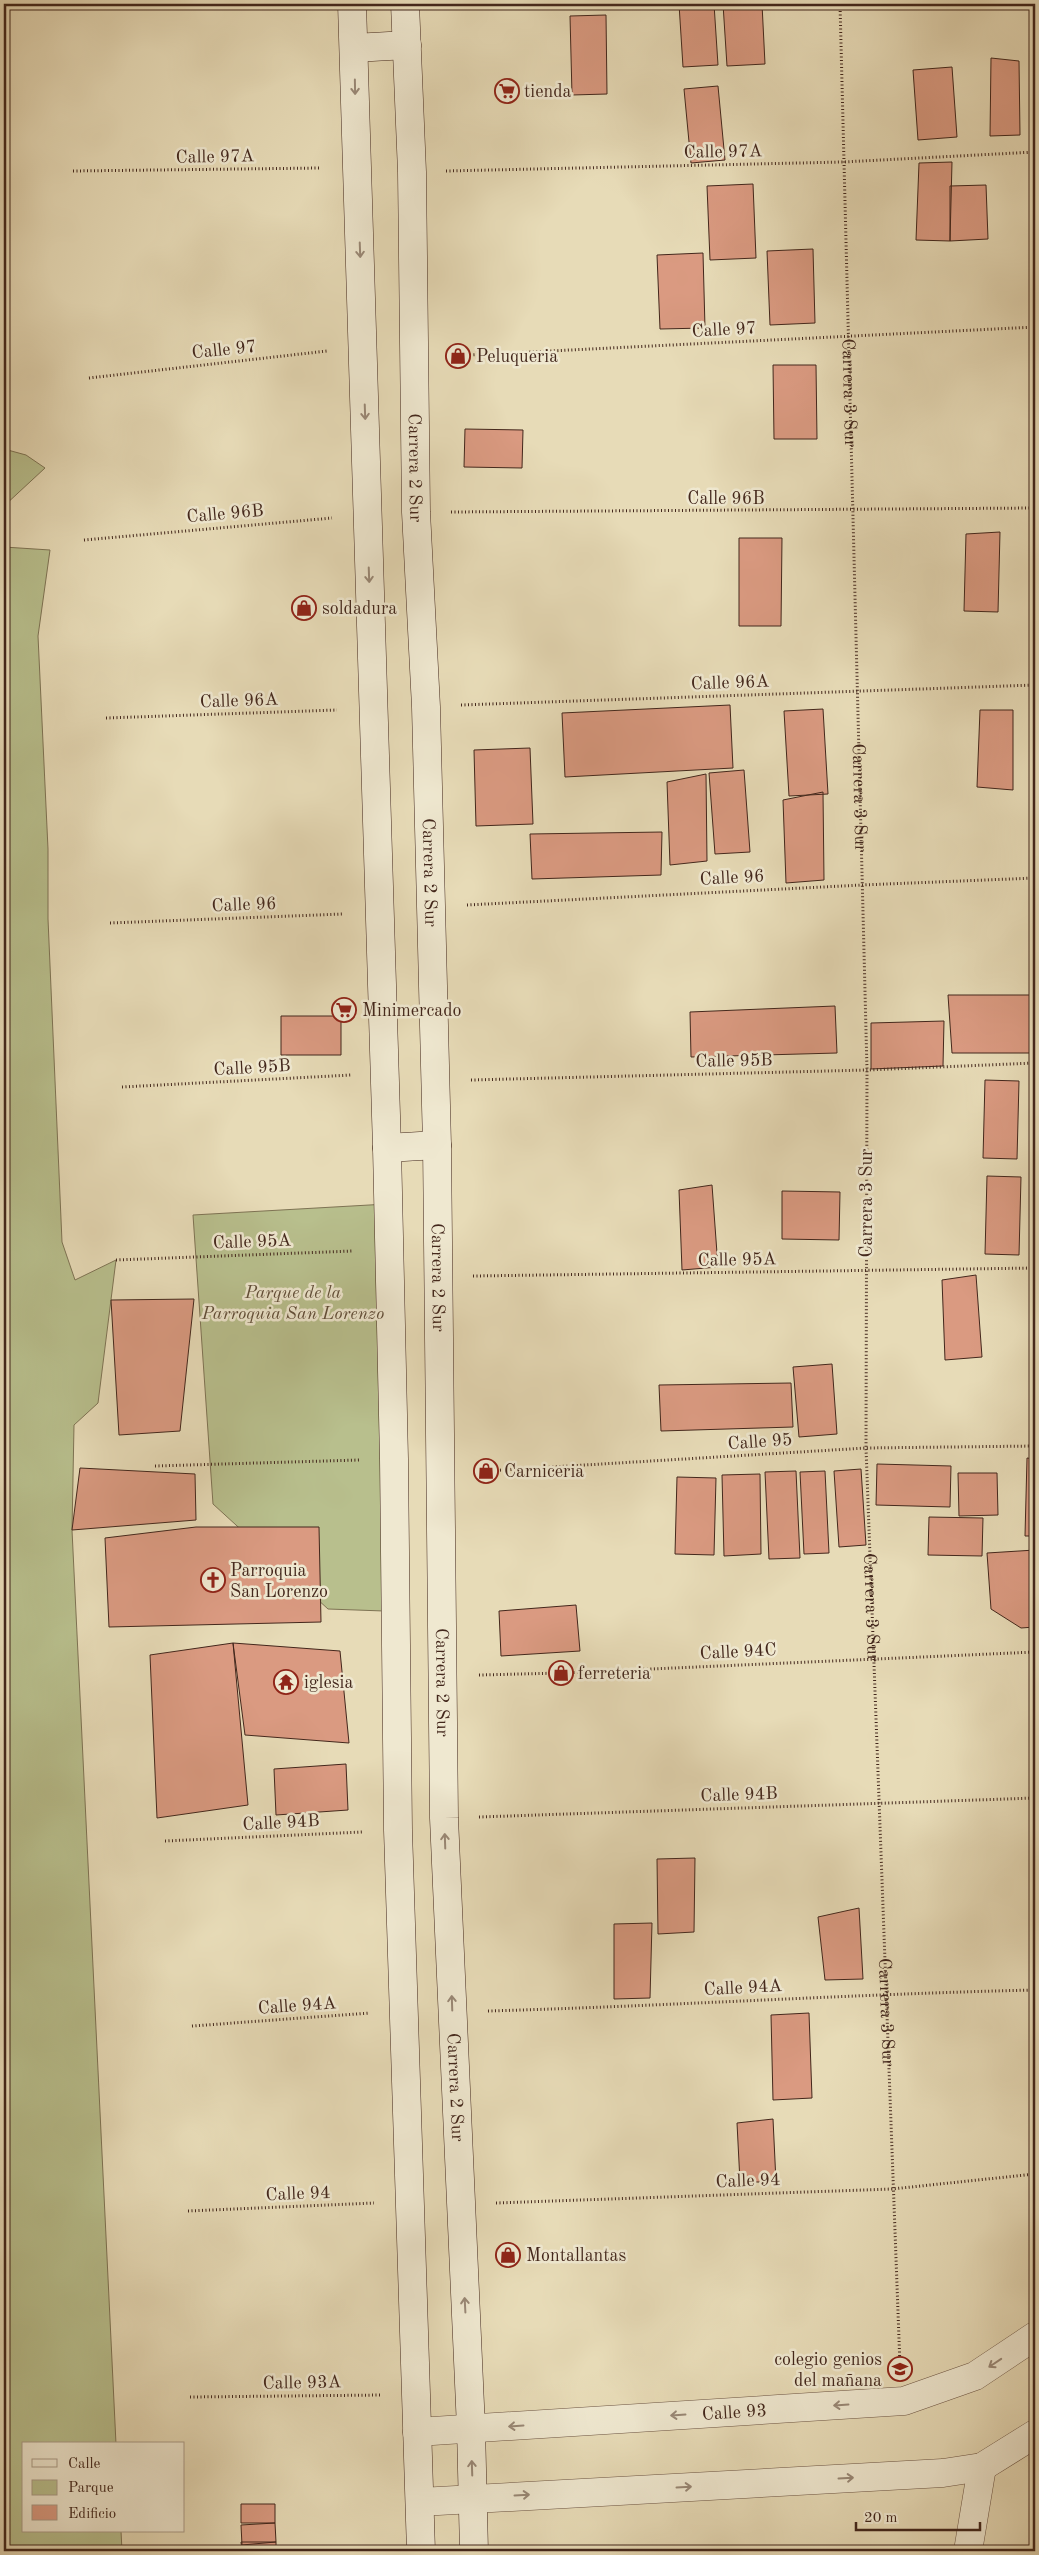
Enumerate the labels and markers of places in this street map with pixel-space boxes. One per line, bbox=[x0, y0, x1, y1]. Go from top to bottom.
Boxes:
supermarket icon: tienda bbox=[494, 78, 520, 104]
place label: tienda bbox=[524, 83, 572, 101]
shop icon: Peluqueria bbox=[445, 343, 471, 369]
place label: Peluqueria bbox=[476, 348, 558, 366]
shop icon: soldadura bbox=[291, 595, 317, 621]
place label: soldadura bbox=[322, 600, 397, 618]
supermarket icon: Minimercado bbox=[331, 997, 357, 1023]
place label: Minimercado bbox=[362, 1002, 462, 1020]
shop icon: Carniceria bbox=[473, 1458, 499, 1484]
place label: Carniceria bbox=[504, 1463, 584, 1481]
place label: Parroquia San Lorenzo bbox=[230, 1562, 328, 1601]
church icon: Parroquia San Lorenzo bbox=[200, 1567, 226, 1593]
shop icon: ferreteria bbox=[548, 1660, 574, 1686]
place label: ferreteria bbox=[578, 1665, 651, 1683]
temple icon: iglesia bbox=[273, 1669, 299, 1695]
place label: iglesia bbox=[304, 1674, 353, 1692]
shop icon: Montallantas bbox=[495, 2242, 521, 2268]
place label: Montallantas bbox=[526, 2247, 626, 2265]
place label: colegio genios del mañana bbox=[774, 2351, 882, 2390]
school or university icon: colegio genios del mañana bbox=[887, 2356, 913, 2382]

